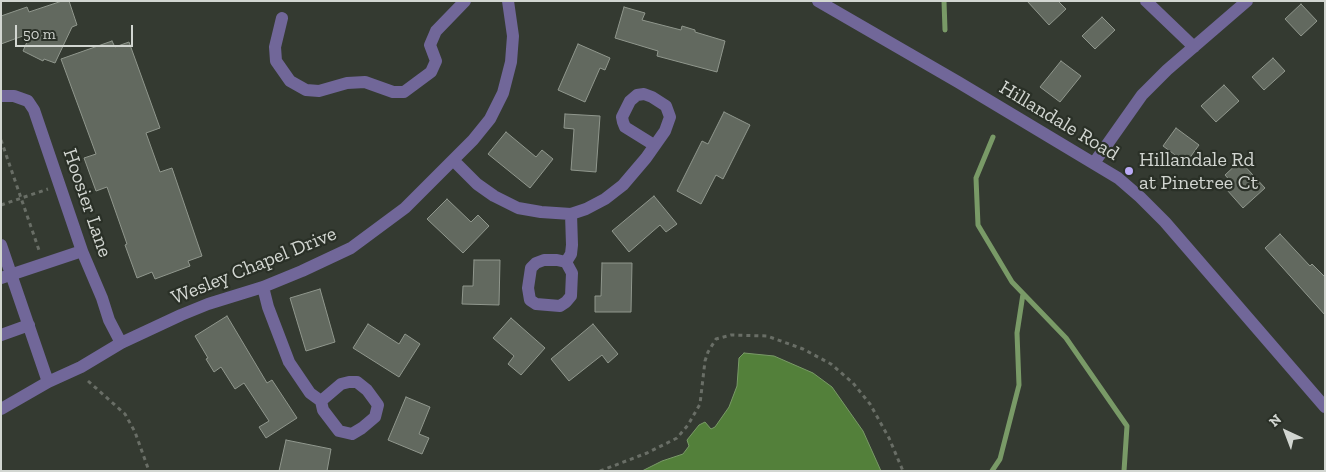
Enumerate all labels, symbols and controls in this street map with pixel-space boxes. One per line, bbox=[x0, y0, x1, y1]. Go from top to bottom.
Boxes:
scale bar bbox=[18, 15, 135, 47]
text: 50 m bbox=[23, 25, 56, 43]
street label: Hillandale Road bbox=[995, 76, 1123, 166]
street label: Hoosier Lane bbox=[57, 146, 117, 260]
place label: Hillandale Rd at Pinetree Ct bbox=[1139, 148, 1258, 195]
marker: Hillandale Rd at Pinetree Ct bbox=[1123, 165, 1135, 177]
street label: Wesley Chapel Drive bbox=[168, 222, 340, 310]
north arrow bbox=[1261, 407, 1311, 457]
text: N bbox=[1266, 411, 1285, 431]

